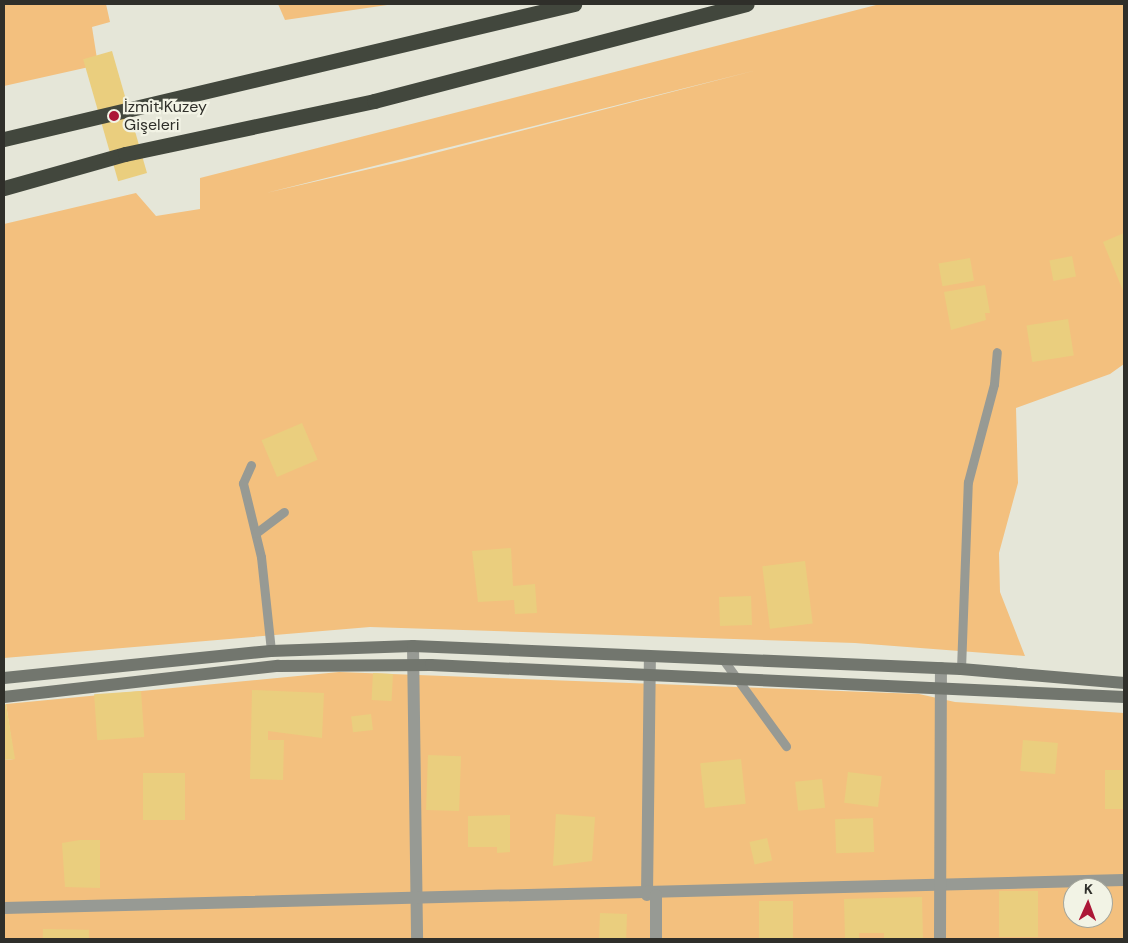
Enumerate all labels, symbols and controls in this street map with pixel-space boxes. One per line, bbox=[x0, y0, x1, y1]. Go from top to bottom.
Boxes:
place label: İzmit Kuzey Gişeleri bbox=[124, 97, 207, 135]
marker: İzmit Kuzey Gişeleri bbox=[108, 110, 120, 122]
north arrow bbox=[1063, 878, 1113, 928]
text: K bbox=[1084, 880, 1093, 898]

